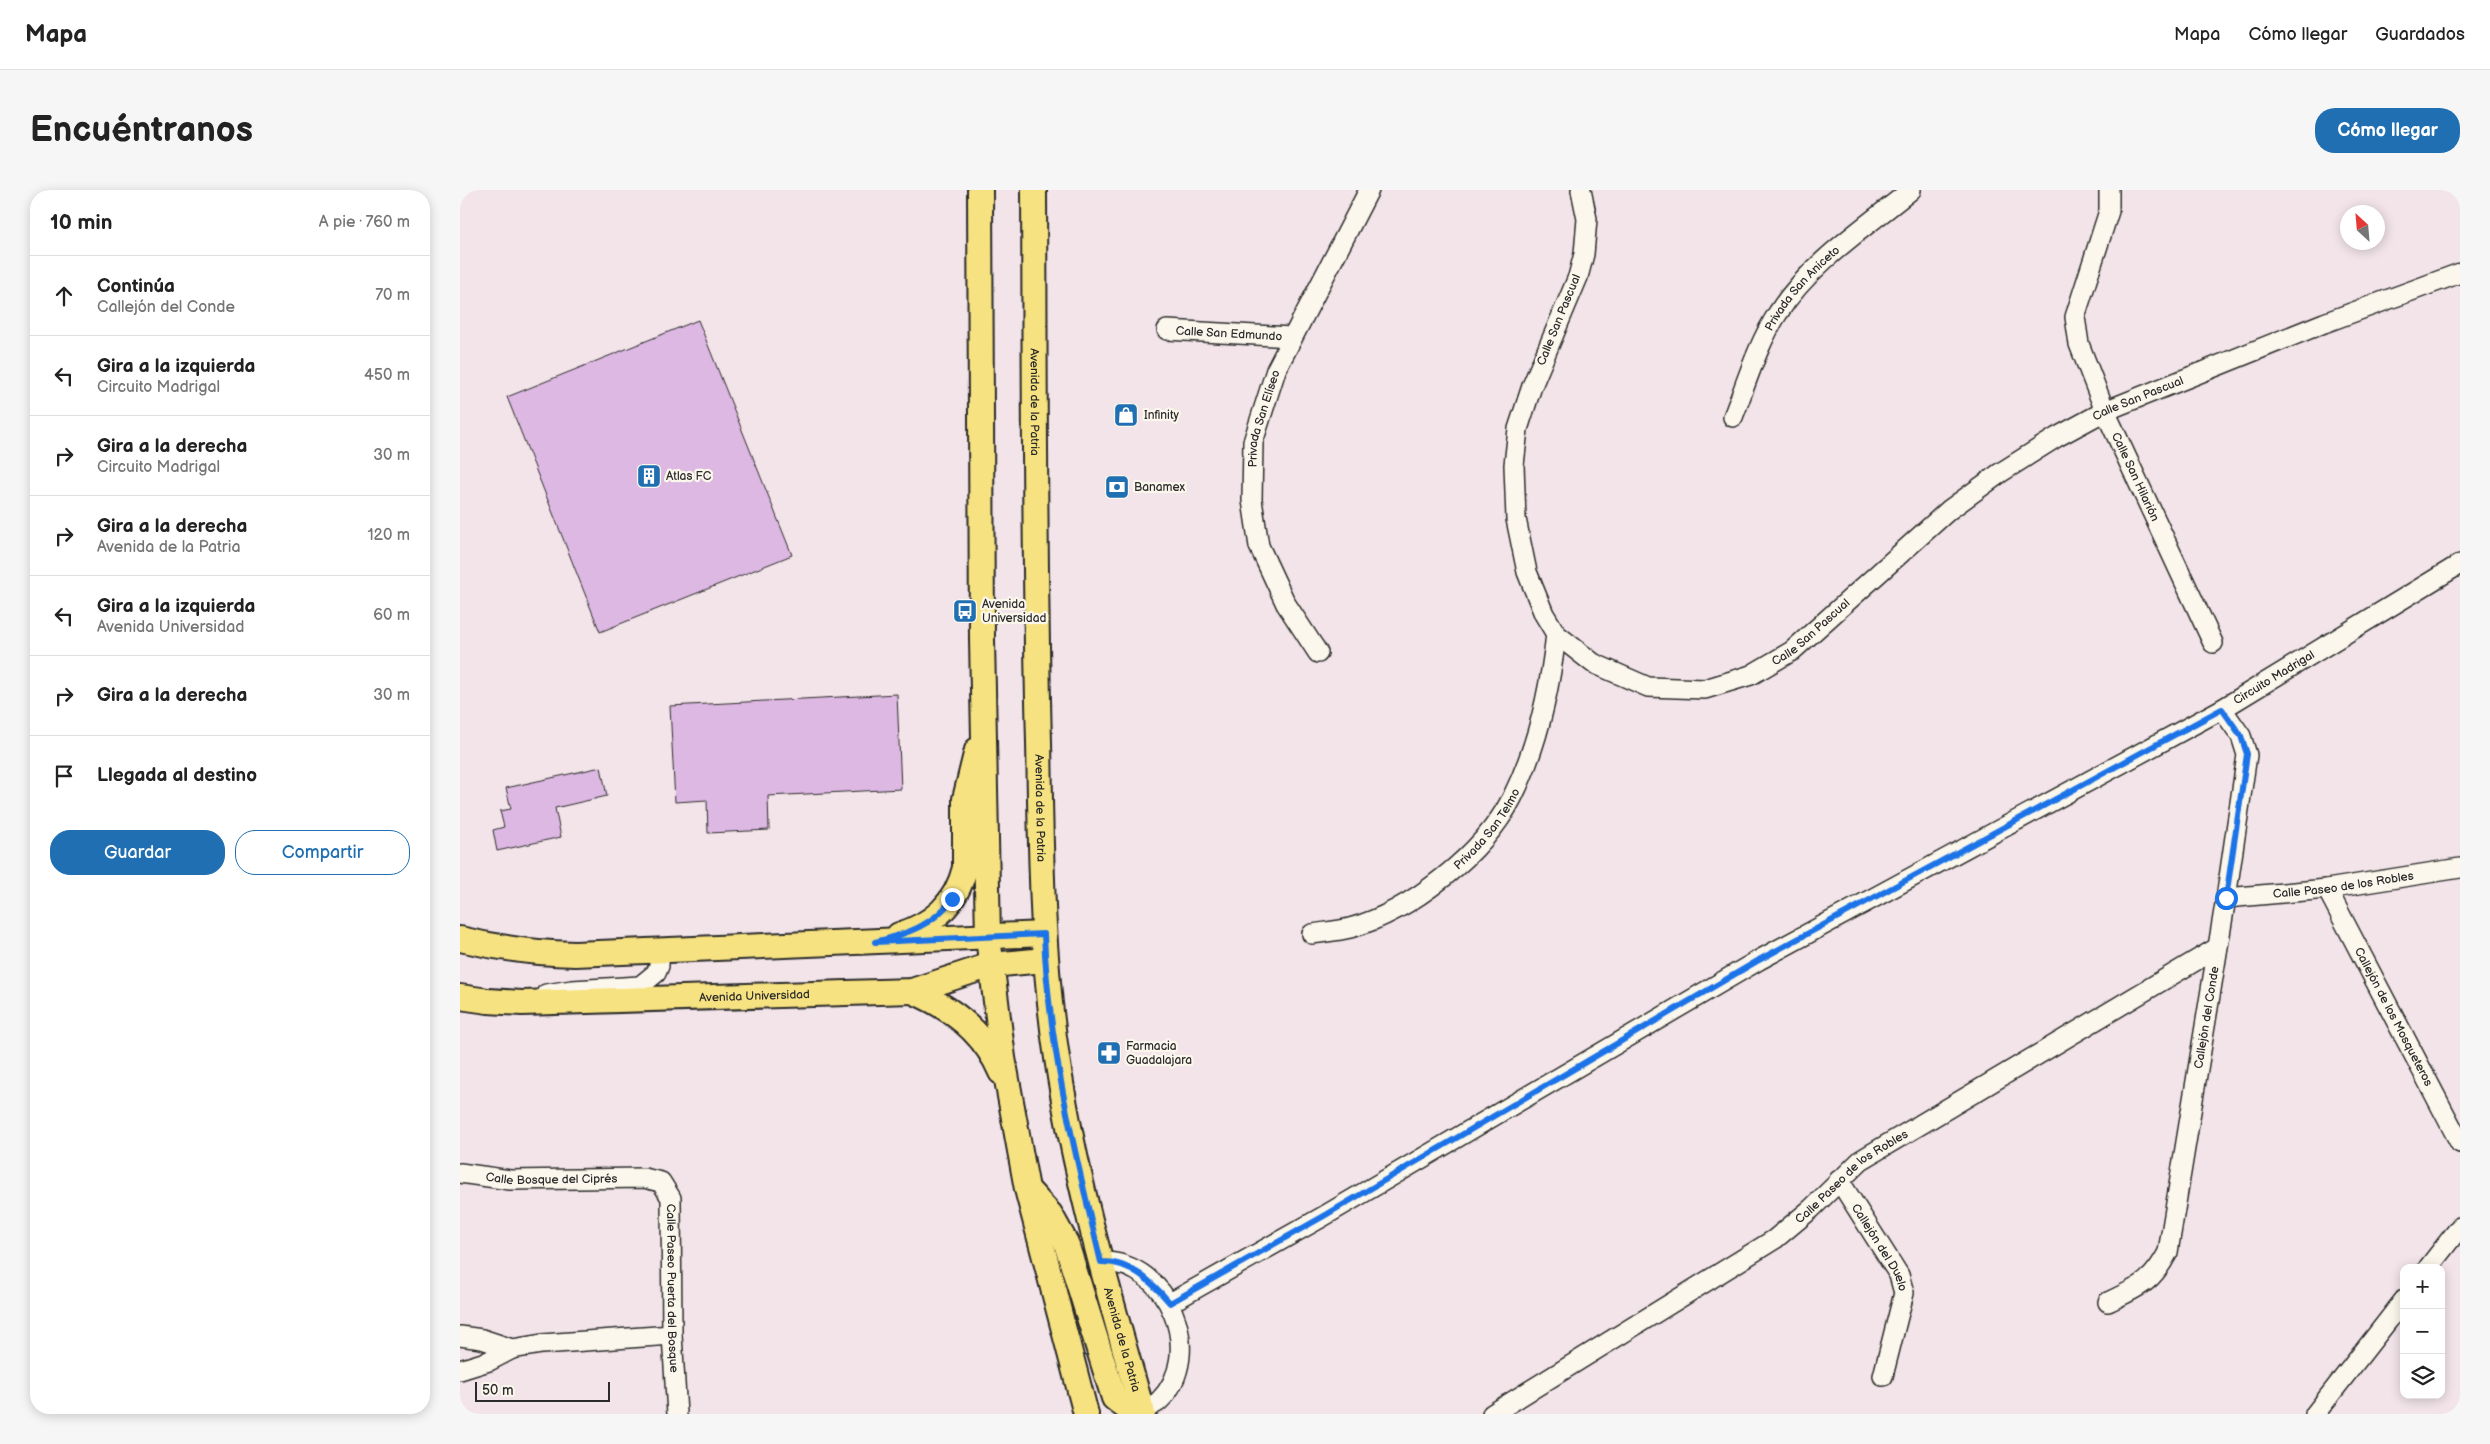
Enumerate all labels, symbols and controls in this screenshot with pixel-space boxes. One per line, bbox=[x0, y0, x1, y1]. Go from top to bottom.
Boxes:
text: Mapa bbox=[25, 20, 87, 49]
text: Mapa bbox=[2174, 24, 2220, 45]
text: Cómo llegar bbox=[2248, 24, 2347, 45]
text: Guardados bbox=[2375, 24, 2465, 45]
button: Cómo llegar bbox=[2315, 108, 2460, 153]
text: Encuéntranos bbox=[30, 109, 253, 152]
north arrow bbox=[2340, 205, 2385, 250]
text: 10 min bbox=[50, 210, 112, 235]
text: A pie · 760 m bbox=[319, 213, 410, 232]
street label: Privada San Aniceto bbox=[1761, 242, 1843, 333]
street label: Calle San Pascual bbox=[1534, 272, 1584, 368]
text: Continúa bbox=[97, 275, 175, 298]
icon: ahead bbox=[50, 282, 78, 310]
text: 70 m bbox=[375, 286, 410, 305]
text: Callejón del Conde bbox=[97, 298, 235, 317]
street label: Calle San Edmundo bbox=[1175, 323, 1283, 344]
street label: Avenida de la Patria bbox=[1027, 348, 1042, 456]
text: Gira a la izquierda bbox=[97, 355, 255, 378]
icon: left bbox=[50, 362, 78, 390]
text: 450 m bbox=[364, 366, 410, 385]
street label: Privada San Elíseo bbox=[1245, 368, 1283, 468]
street label: Calle San Pascual bbox=[2090, 373, 2186, 424]
text: Circuito Madrigal bbox=[97, 378, 220, 397]
shop icon: Infinity bbox=[1113, 402, 1139, 428]
place label: Infinity bbox=[1144, 408, 1180, 423]
street label: Calle San Hilarión bbox=[2108, 430, 2163, 524]
text: Gira a la derecha bbox=[97, 435, 247, 458]
icon: right bbox=[50, 442, 78, 470]
text: 30 m bbox=[373, 446, 410, 465]
text: Circuito Madrigal bbox=[97, 458, 220, 477]
building icon: Atlas FC bbox=[636, 463, 662, 489]
place label: Atlas FC bbox=[666, 469, 712, 484]
bank icon: Banamex bbox=[1104, 474, 1130, 500]
place label: Banamex bbox=[1134, 480, 1185, 495]
text: Gira a la derecha bbox=[97, 515, 247, 538]
icon: right bbox=[50, 522, 78, 550]
text: 120 m bbox=[367, 526, 410, 545]
text: Avenida de la Patria bbox=[97, 538, 240, 557]
text: Gira a la izquierda bbox=[97, 595, 255, 618]
street label: Calle San Pascual bbox=[1769, 595, 1853, 669]
place label: Avenida Universidad bbox=[982, 597, 1046, 626]
bus stop icon: Avenida Universidad bbox=[952, 598, 978, 624]
icon: left bbox=[50, 602, 78, 630]
text: 60 m bbox=[373, 606, 410, 625]
text: Avenida Universidad bbox=[97, 618, 244, 637]
street label: Circuito Madrigal bbox=[2231, 647, 2317, 708]
icon: right bbox=[50, 682, 78, 710]
text: Gira a la derecha bbox=[97, 684, 247, 707]
text: 30 m bbox=[373, 686, 410, 705]
street label: Avenida de la Patria bbox=[1032, 754, 1049, 862]
icon: arrive bbox=[50, 762, 78, 790]
text: Llegada al destino bbox=[97, 764, 257, 787]
street label: Privada San Telmo bbox=[1450, 786, 1523, 873]
button: Guardar bbox=[50, 830, 225, 875]
button: Compartir bbox=[235, 830, 410, 875]
street label: Calle Paseo de los Robles bbox=[2272, 868, 2415, 901]
route start bbox=[2215, 887, 2238, 910]
route end bbox=[941, 888, 964, 911]
street label: Callejón de los Mosqueteros bbox=[2351, 945, 2436, 1089]
street label: Callejón del Conde bbox=[2191, 965, 2222, 1070]
street label: Avenida Universidad bbox=[699, 987, 810, 1005]
place label: Farmacia Guadalajara bbox=[1126, 1039, 1192, 1068]
pharmacy icon: Farmacia Guadalajara bbox=[1096, 1040, 1122, 1066]
street label: Calle Paseo de los Robles bbox=[1792, 1126, 1911, 1227]
street label: Calle Bosque del Ciprés bbox=[485, 1169, 617, 1188]
street label: Callejón del Duelo bbox=[1848, 1201, 1911, 1293]
street label: Calle Paseo Puerta del Bosque bbox=[664, 1204, 682, 1373]
map controls bbox=[2400, 1264, 2445, 1399]
button: + bbox=[2400, 1264, 2445, 1309]
street label: Avenida de la Patria bbox=[1100, 1286, 1144, 1394]
button: − bbox=[2400, 1309, 2445, 1354]
button: layers bbox=[2400, 1354, 2445, 1399]
scale bar bbox=[475, 1379, 610, 1402]
text: 50 m bbox=[482, 1382, 514, 1399]

